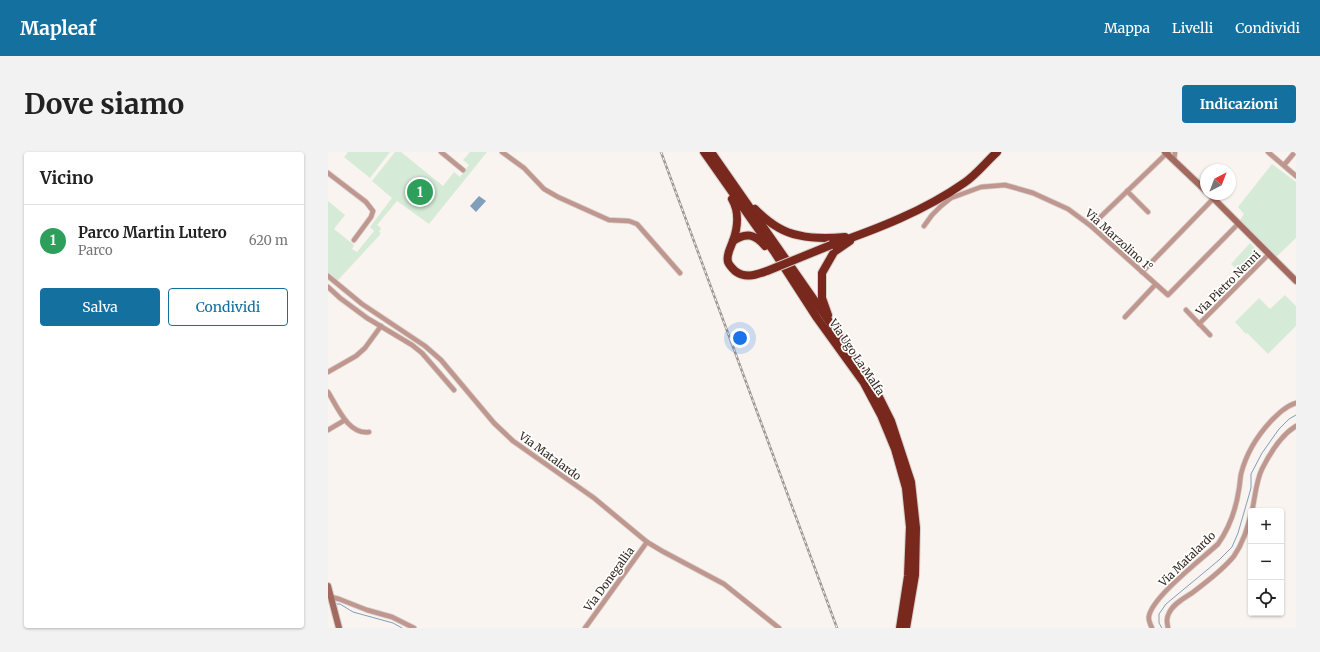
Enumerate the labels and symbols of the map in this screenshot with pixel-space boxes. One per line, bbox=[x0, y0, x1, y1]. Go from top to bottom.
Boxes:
north arrow bbox=[1200, 164, 1236, 200]
pin: 1 bbox=[407, 177, 433, 207]
street label: Via Marzolino 1° bbox=[1082, 205, 1156, 274]
street label: Via Pietro Nenni bbox=[1192, 247, 1264, 319]
street label: Via Ugo La Malfa bbox=[826, 315, 888, 398]
your location bbox=[730, 328, 750, 348]
street label: Via Matalardo bbox=[515, 428, 584, 484]
street label: Via Matalardo bbox=[1155, 528, 1219, 590]
street label: Via Donegallia bbox=[580, 544, 637, 615]

